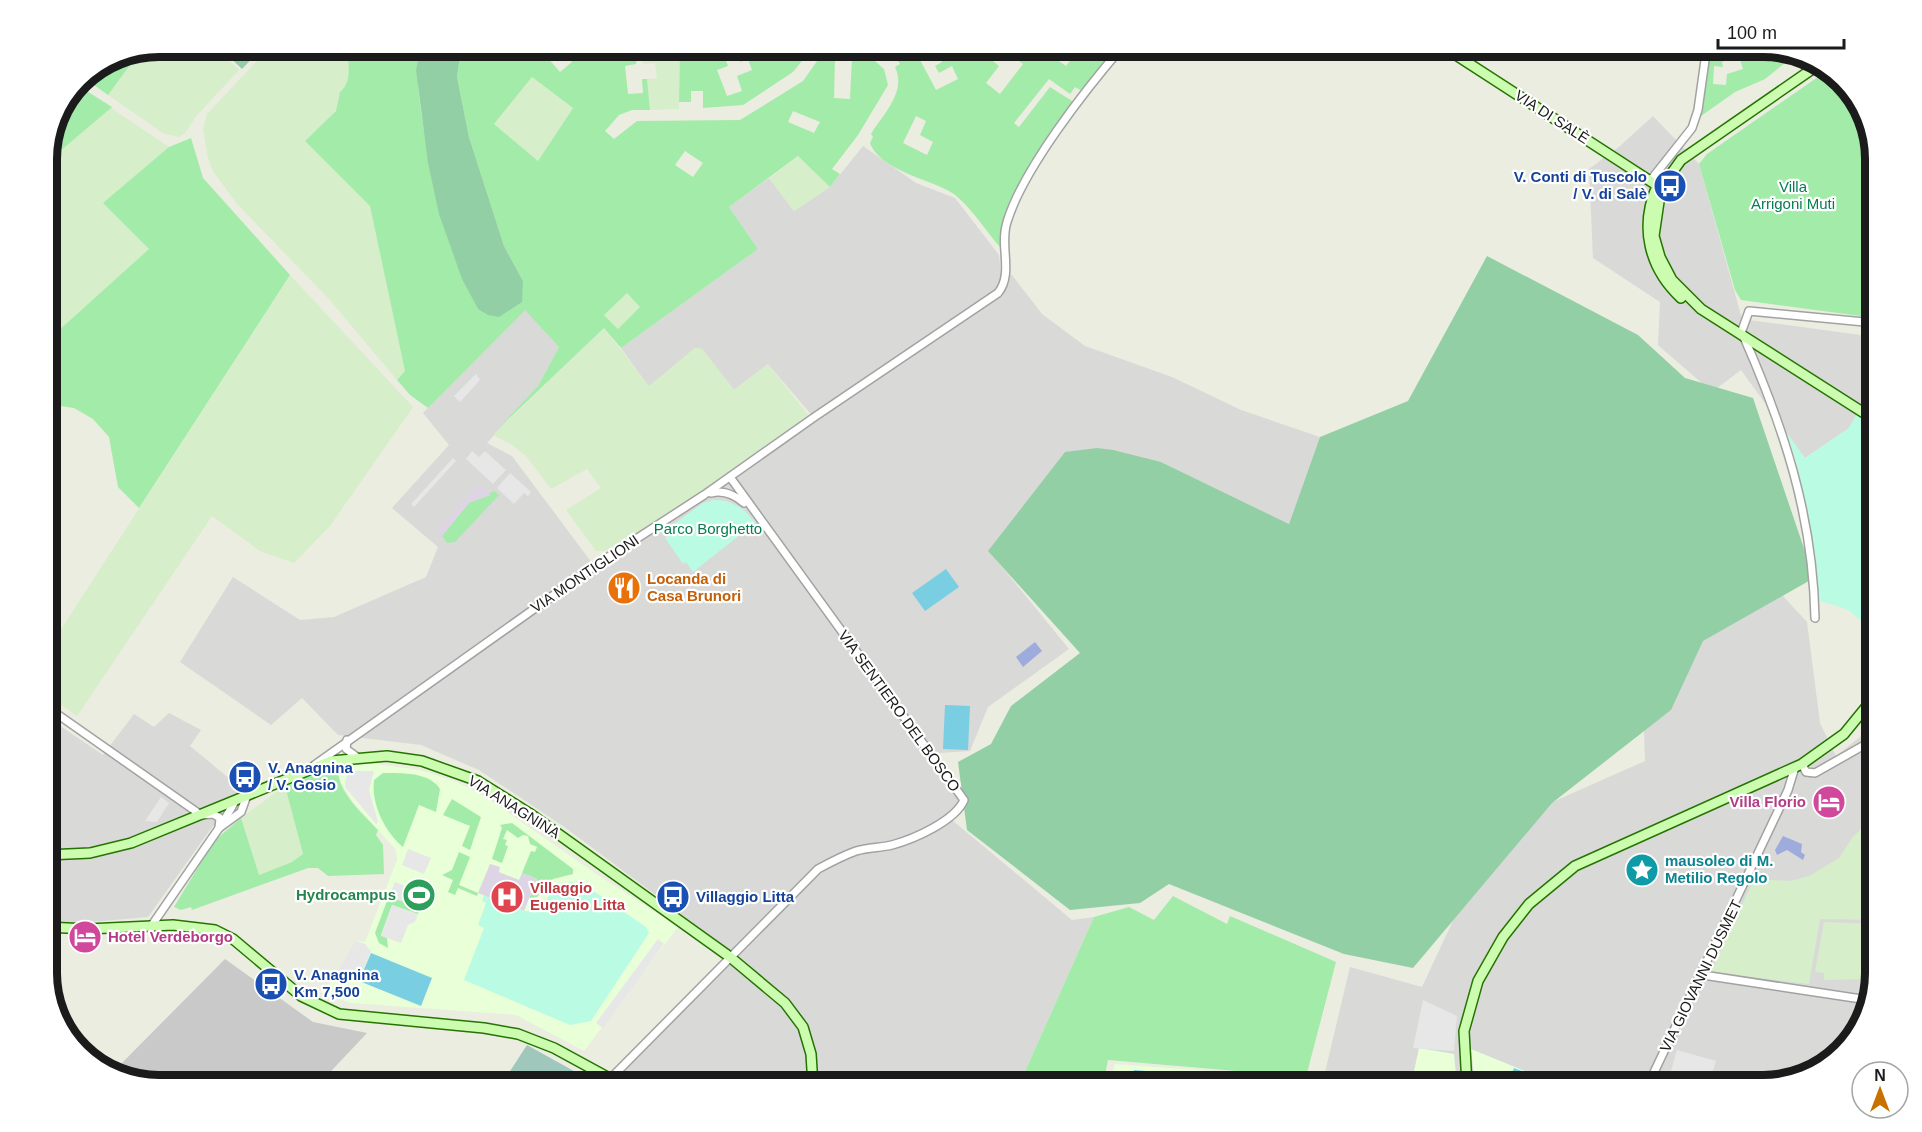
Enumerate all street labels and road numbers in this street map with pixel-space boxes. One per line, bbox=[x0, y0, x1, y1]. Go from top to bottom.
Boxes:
street label: VIA DI SALÈ bbox=[1512, 86, 1593, 147]
street label: VIA MONTIGLIONI bbox=[527, 531, 642, 616]
street label: VIA SENTIERO DEL BOSCO bbox=[835, 627, 964, 795]
street label: VIA ANAGNINA bbox=[465, 772, 563, 842]
street label: VIA GIOVANNI DUSMET bbox=[1656, 897, 1745, 1055]

